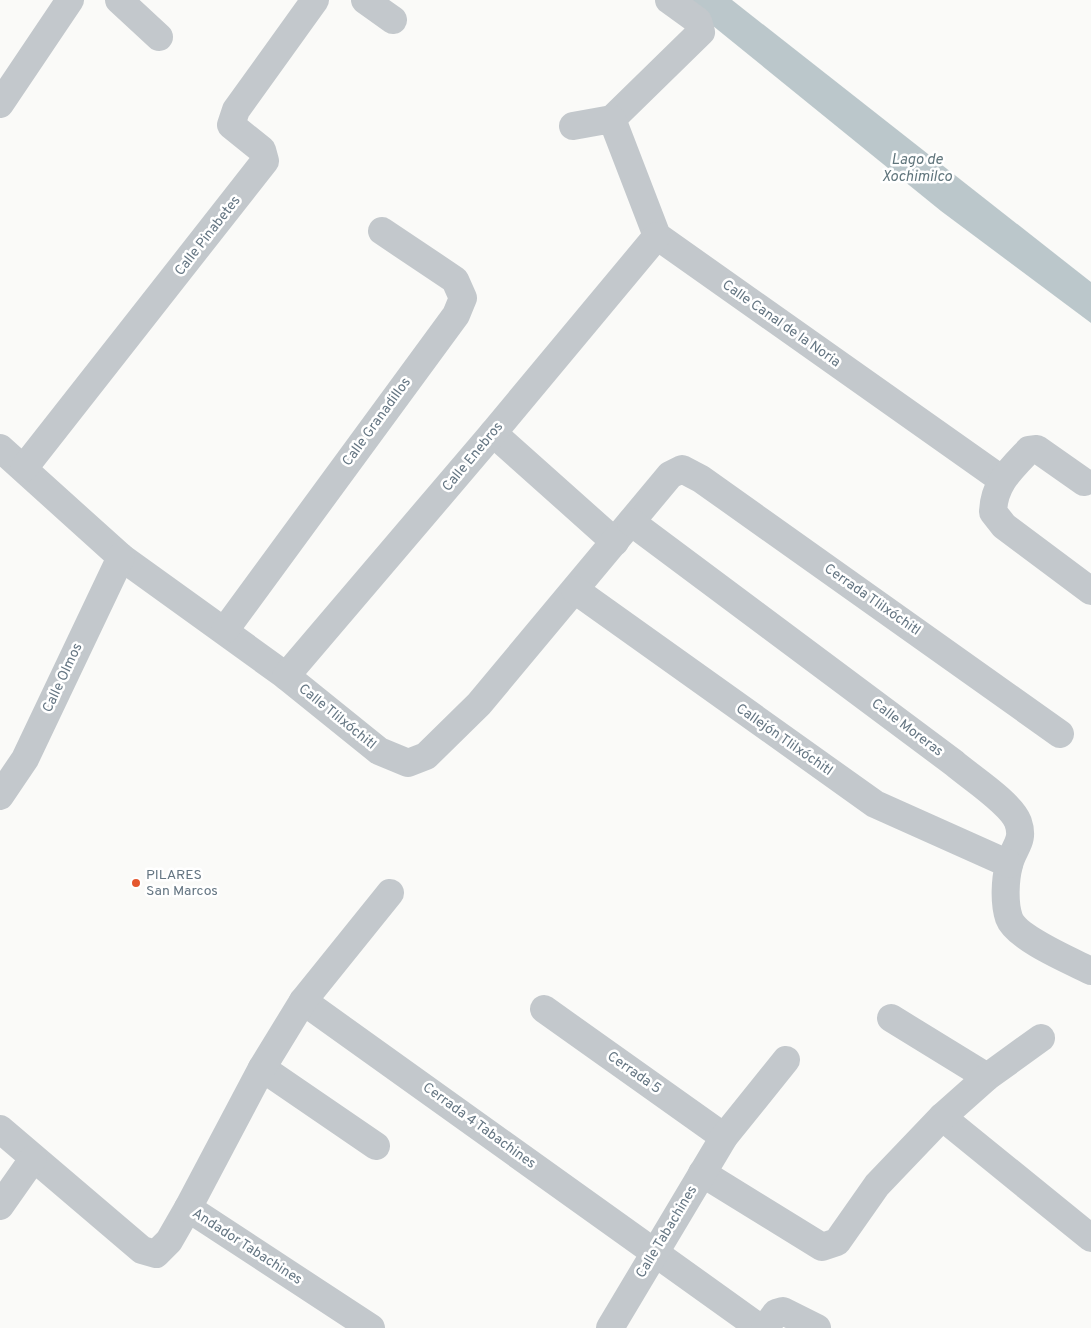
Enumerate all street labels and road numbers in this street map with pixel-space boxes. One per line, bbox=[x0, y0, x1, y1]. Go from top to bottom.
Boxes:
street label: Calle Pinabetes bbox=[171, 193, 245, 279]
street label: Calle Canal de la Noria bbox=[719, 277, 843, 371]
street label: Calle Granadillos bbox=[339, 374, 415, 470]
street label: Calle Enebros bbox=[439, 419, 507, 495]
street label: Cerrada Tlilxóchitl bbox=[821, 560, 923, 640]
street label: Calle Olmos bbox=[39, 641, 87, 715]
street label: Calle Tlilxóchitl bbox=[295, 681, 379, 753]
street label: Calle Moreras bbox=[868, 695, 946, 761]
street label: Callejón Tlilxóchitl bbox=[732, 700, 836, 780]
street label: Cerrada 5 bbox=[604, 1048, 664, 1098]
street label: Cerrada 4 Tabachines bbox=[419, 1079, 539, 1173]
street label: Calle Tabachines bbox=[633, 1183, 701, 1281]
street label: Andador Tabachines bbox=[189, 1205, 305, 1289]

